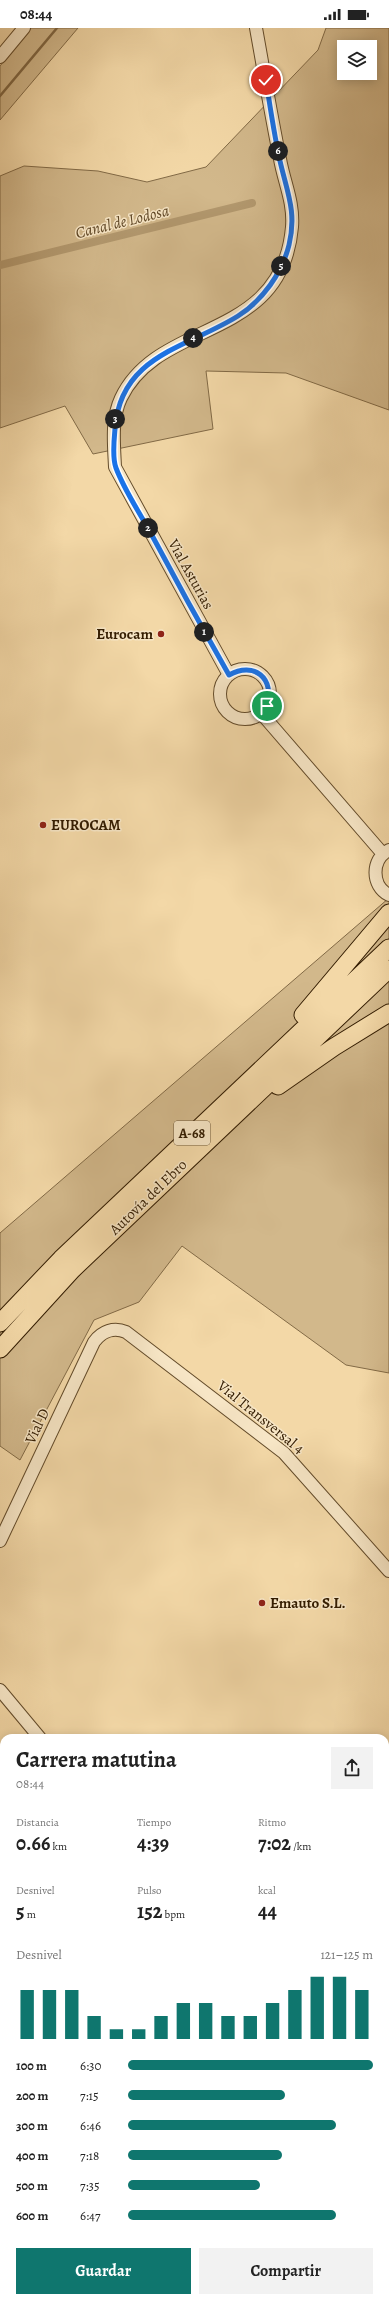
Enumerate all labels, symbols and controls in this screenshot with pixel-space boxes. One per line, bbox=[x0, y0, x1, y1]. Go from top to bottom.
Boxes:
text: 08:44 bbox=[20, 4, 52, 24]
map controls bbox=[337, 40, 377, 80]
button: layers bbox=[337, 40, 377, 80]
pin bbox=[249, 63, 283, 97]
icon: check bbox=[255, 69, 277, 91]
pin: 6 bbox=[268, 141, 288, 161]
text: 6 bbox=[275, 143, 281, 158]
water label: Canal de Lodosa bbox=[73, 200, 172, 244]
pin: 5 bbox=[271, 256, 291, 276]
text: 5 bbox=[279, 258, 283, 273]
pin: 4 bbox=[183, 328, 203, 348]
text: 4 bbox=[190, 330, 196, 345]
pin: 3 bbox=[105, 409, 125, 429]
text: 3 bbox=[113, 411, 117, 426]
pin: 2 bbox=[138, 518, 158, 538]
text: 2 bbox=[145, 520, 151, 535]
street label: Vial Asturias bbox=[163, 534, 218, 613]
pin: 1 bbox=[194, 622, 214, 642]
place label: Eurocam bbox=[96, 624, 153, 644]
text: 1 bbox=[202, 624, 206, 639]
marker: Eurocam bbox=[156, 629, 166, 639]
pin bbox=[250, 689, 284, 723]
icon: arrive bbox=[256, 695, 278, 717]
place label: EUROCAM bbox=[51, 815, 121, 835]
marker: EUROCAM bbox=[38, 820, 48, 830]
road number: A-68 bbox=[174, 1121, 210, 1145]
street label: Autovía del Ebro bbox=[104, 1155, 191, 1240]
street label: Vial Transversal 4 bbox=[213, 1375, 309, 1458]
street label: Vial D bbox=[20, 1405, 54, 1448]
place label: Emauto S.L. bbox=[270, 1593, 346, 1613]
marker: Emauto S.L. bbox=[257, 1598, 267, 1608]
text: Carrera matutina bbox=[16, 1745, 177, 1775]
button: share bbox=[331, 1747, 373, 1789]
text: 08:44 bbox=[16, 1775, 44, 1792]
text: Distancia bbox=[16, 1815, 59, 1830]
text: Tiempo bbox=[137, 1815, 171, 1830]
text: Ritmo bbox=[258, 1815, 286, 1830]
text: 0.66 bbox=[16, 1830, 50, 1857]
text: 4:39 bbox=[137, 1830, 169, 1857]
text: 7:02 bbox=[258, 1830, 291, 1857]
text: km bbox=[50, 1839, 67, 1854]
text: /km bbox=[291, 1839, 311, 1854]
text: Desnivel bbox=[16, 1883, 55, 1898]
text: Pulso bbox=[137, 1883, 162, 1898]
text: kcal bbox=[258, 1883, 276, 1898]
text: 5 bbox=[16, 1898, 25, 1925]
text: 152 bbox=[137, 1898, 162, 1925]
text: 44 bbox=[258, 1898, 277, 1925]
text: m bbox=[25, 1907, 36, 1922]
text: bpm bbox=[162, 1907, 185, 1922]
text: Desnivel bbox=[16, 1946, 62, 1963]
text: 121–125 m bbox=[320, 1946, 373, 1963]
text: 100 m bbox=[16, 2057, 47, 2074]
text: 6:30 bbox=[80, 2057, 101, 2074]
text: 200 m bbox=[16, 2087, 49, 2104]
text: 7:15 bbox=[80, 2087, 99, 2104]
text: 300 m bbox=[16, 2117, 48, 2134]
text: 6:46 bbox=[80, 2117, 101, 2134]
text: 400 m bbox=[16, 2147, 48, 2164]
text: 7:18 bbox=[80, 2147, 99, 2164]
text: 500 m bbox=[16, 2177, 48, 2194]
text: 7:35 bbox=[80, 2177, 100, 2194]
text: 600 m bbox=[16, 2207, 48, 2224]
text: 6:47 bbox=[80, 2207, 100, 2224]
button: Guardar bbox=[16, 2248, 191, 2294]
button: Compartir bbox=[199, 2248, 373, 2294]

